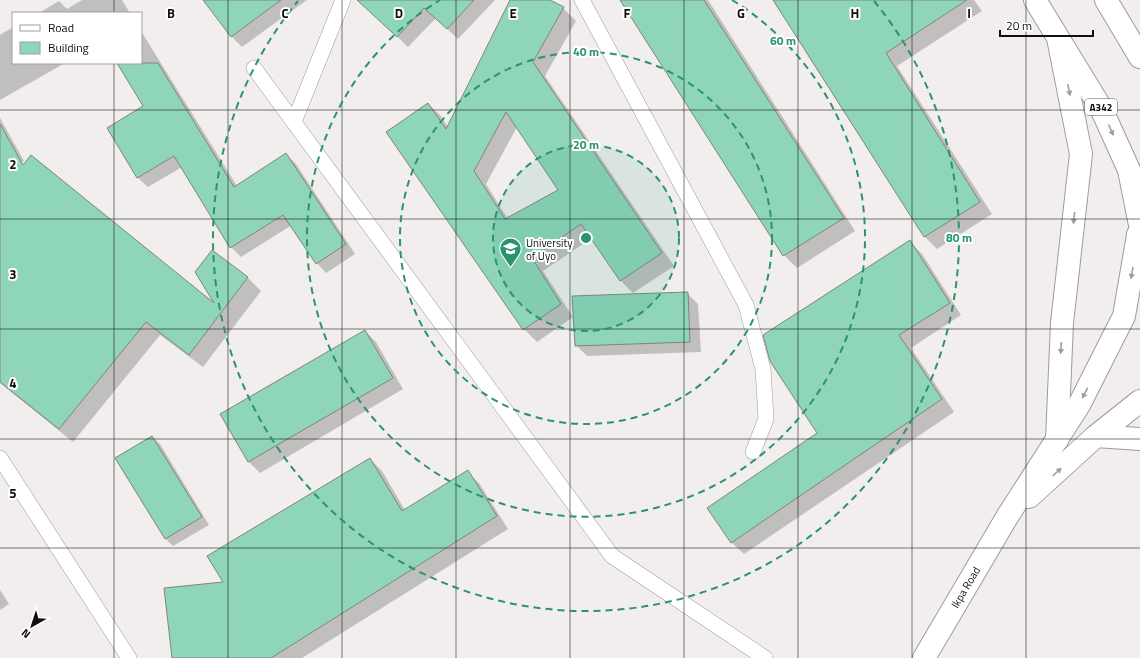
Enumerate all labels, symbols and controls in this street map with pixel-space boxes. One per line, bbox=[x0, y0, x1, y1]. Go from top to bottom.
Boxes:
text: B bbox=[167, 3, 175, 23]
text: C bbox=[281, 3, 289, 23]
text: D bbox=[395, 3, 403, 23]
text: E bbox=[509, 3, 517, 23]
text: F bbox=[624, 3, 631, 23]
text: G bbox=[737, 3, 745, 23]
text: H bbox=[851, 3, 859, 23]
text: I bbox=[967, 3, 971, 23]
legend bbox=[12, 12, 142, 64]
scale bar bbox=[1000, 12, 1093, 38]
text: 20 m bbox=[1006, 16, 1032, 35]
text: Road bbox=[48, 18, 74, 37]
text: 60 m bbox=[770, 31, 796, 50]
text: Building bbox=[48, 38, 89, 57]
text: 40 m bbox=[573, 42, 599, 61]
one-way arrow bbox=[1066, 84, 1072, 96]
road number: A342 bbox=[1085, 99, 1117, 115]
one-way arrow bbox=[1108, 125, 1114, 136]
text: 20 m bbox=[573, 135, 599, 154]
text: 2 bbox=[9, 154, 17, 174]
one-way arrow bbox=[1070, 212, 1077, 224]
text: 80 m bbox=[946, 228, 972, 247]
centre of rings bbox=[579, 231, 593, 245]
place label: University of Uyo bbox=[526, 235, 573, 264]
school or university icon: University of Uyo bbox=[498, 236, 524, 269]
text: 3 bbox=[9, 264, 17, 284]
one-way arrow bbox=[1129, 267, 1135, 279]
one-way arrow bbox=[1057, 342, 1064, 354]
text: 4 bbox=[9, 373, 17, 393]
one-way arrow bbox=[1082, 387, 1088, 399]
one-way arrow bbox=[1052, 467, 1062, 476]
text: 5 bbox=[9, 483, 17, 503]
street label: Ikpa Road bbox=[947, 563, 984, 611]
north arrow bbox=[12, 606, 52, 646]
text: N bbox=[18, 625, 34, 642]

